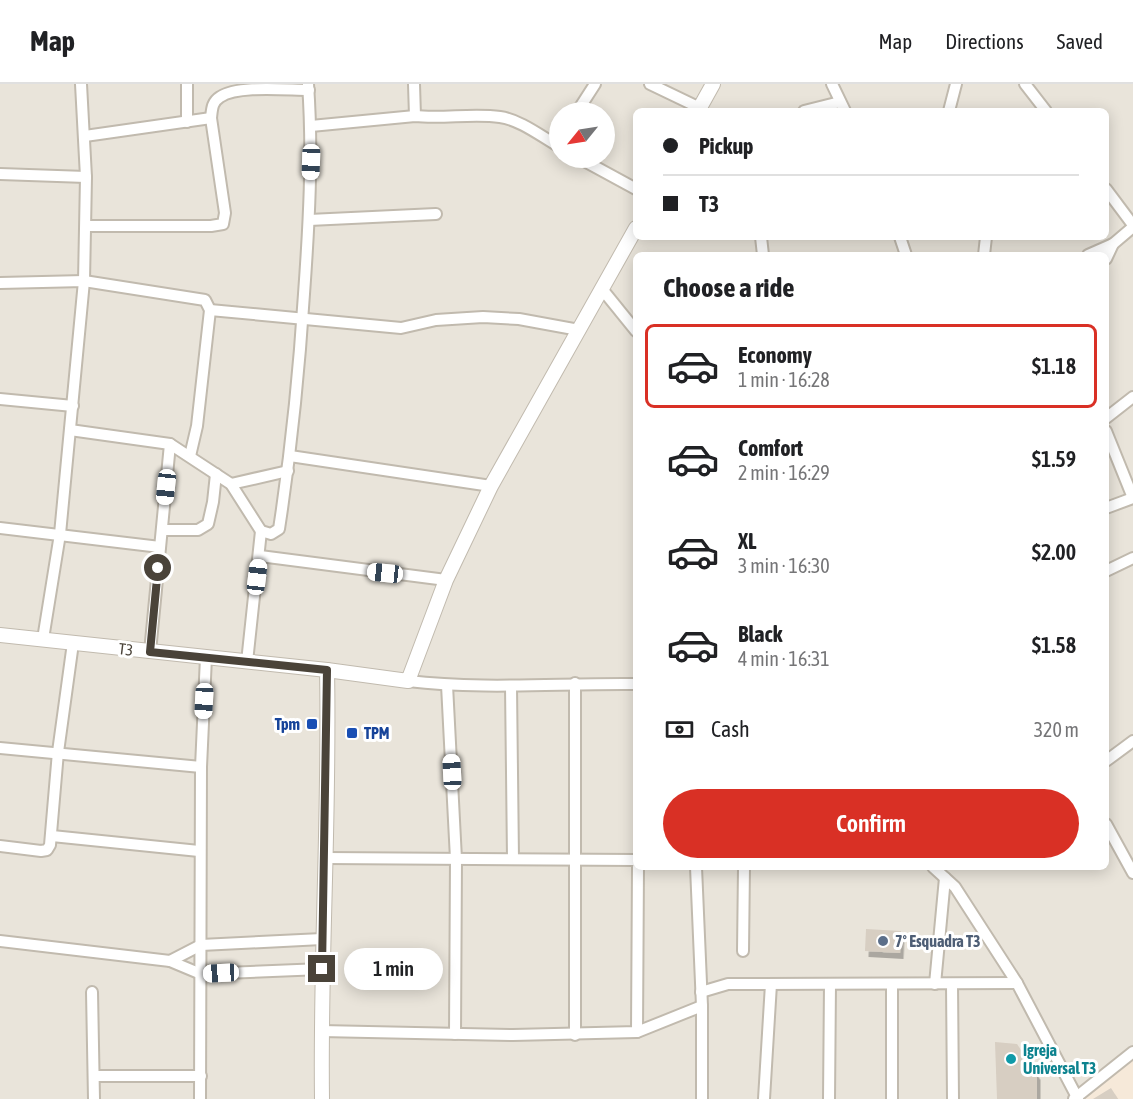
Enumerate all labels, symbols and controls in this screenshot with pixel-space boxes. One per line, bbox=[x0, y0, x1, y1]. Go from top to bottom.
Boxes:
text: Map bbox=[30, 25, 75, 57]
text: Map bbox=[878, 29, 912, 53]
text: Directions bbox=[945, 29, 1024, 53]
text: Saved bbox=[1057, 29, 1103, 53]
north arrow bbox=[549, 102, 615, 168]
map controls bbox=[549, 102, 615, 168]
text: Pickup bbox=[699, 133, 754, 159]
car bbox=[301, 144, 321, 180]
text: T3 bbox=[699, 191, 719, 217]
text: Choose a ride bbox=[663, 272, 795, 303]
icon: car bbox=[666, 339, 720, 393]
text: Economy bbox=[738, 342, 812, 368]
text: $1.18 bbox=[1032, 353, 1076, 379]
text: 1 min · 16:28 bbox=[738, 368, 830, 391]
icon: car bbox=[666, 432, 720, 486]
text: Comfort bbox=[738, 435, 803, 461]
text: $1.59 bbox=[1032, 446, 1076, 472]
text: 2 min · 16:29 bbox=[738, 461, 830, 484]
car bbox=[155, 468, 177, 506]
icon: car bbox=[666, 525, 720, 579]
text: XL bbox=[738, 528, 756, 554]
text: $2.00 bbox=[1032, 539, 1076, 565]
route start bbox=[144, 554, 171, 581]
text: 3 min · 16:30 bbox=[738, 554, 830, 577]
car bbox=[246, 558, 268, 596]
car bbox=[366, 562, 404, 584]
icon: car bbox=[666, 618, 720, 672]
text: Black bbox=[738, 621, 782, 647]
text: $1.58 bbox=[1032, 632, 1076, 658]
street label: T3 bbox=[118, 639, 134, 659]
text: 4 min · 16:31 bbox=[738, 647, 830, 670]
car bbox=[194, 683, 214, 719]
icon: cash bbox=[663, 713, 696, 746]
place label: Tpm bbox=[275, 715, 300, 733]
text: Cash bbox=[711, 716, 750, 742]
marker: Tpm bbox=[305, 717, 319, 731]
text: 320 m bbox=[1034, 718, 1079, 741]
place label: TPM bbox=[364, 724, 390, 742]
marker: TPM bbox=[345, 726, 359, 740]
car bbox=[442, 754, 462, 790]
button: Confirm bbox=[663, 789, 1079, 858]
place label: 7° Esquadra T3 bbox=[895, 932, 981, 950]
marker: 7° Esquadra T3 bbox=[876, 934, 890, 948]
callout: 1 min bbox=[343, 948, 442, 990]
route end bbox=[308, 955, 335, 982]
text: 1 min bbox=[373, 957, 414, 980]
car bbox=[203, 963, 239, 983]
place label: Igreja Universal T3 bbox=[1023, 1041, 1096, 1077]
marker: Igreja Universal T3 bbox=[1004, 1052, 1018, 1066]

